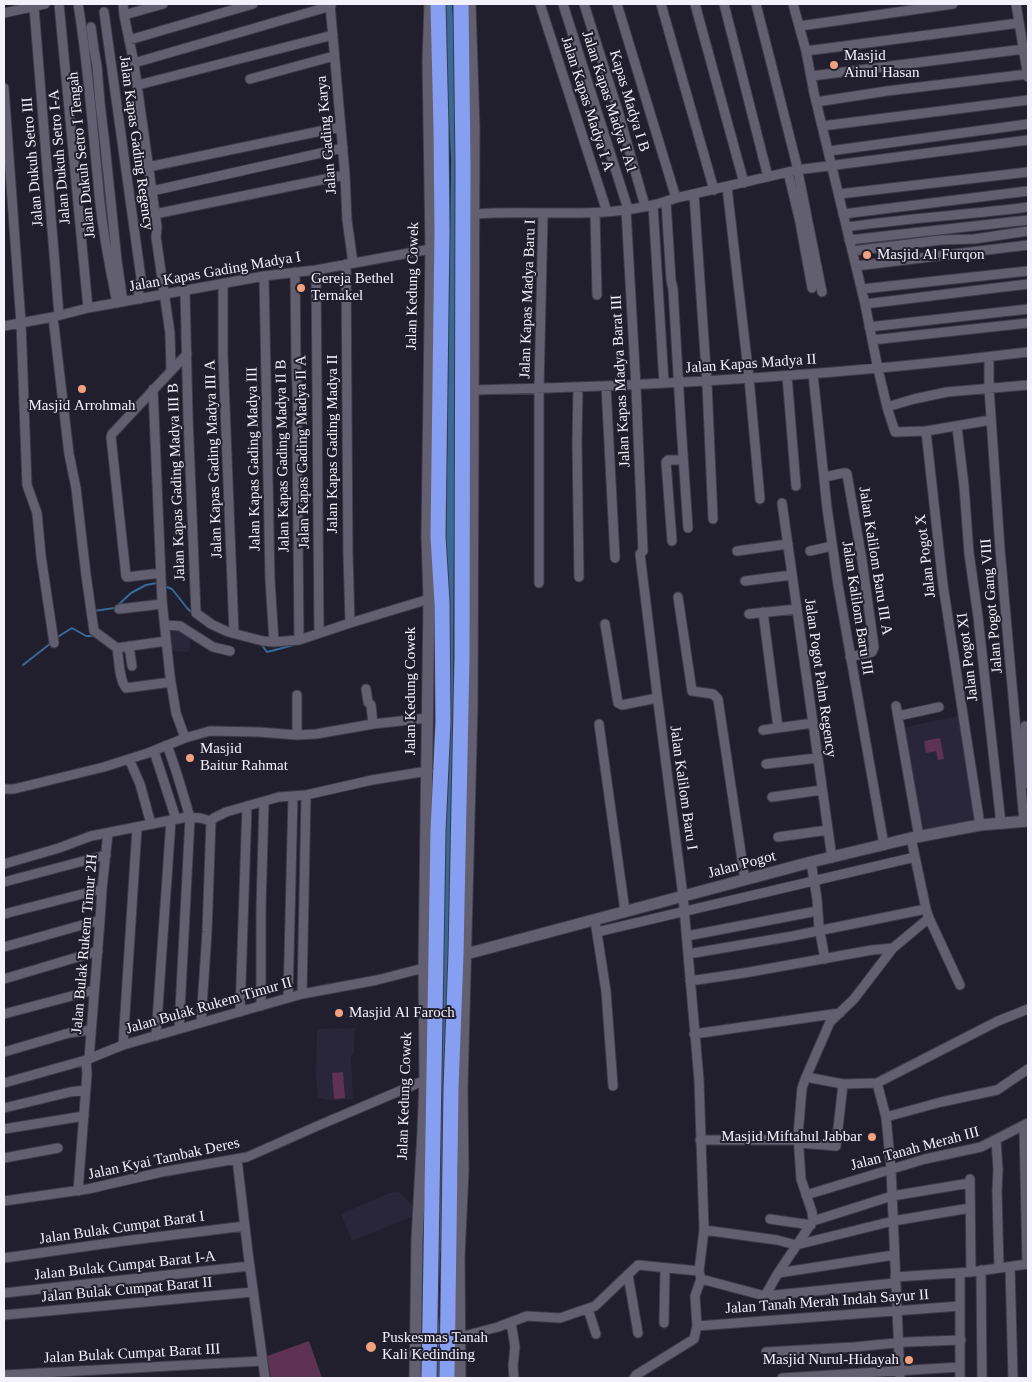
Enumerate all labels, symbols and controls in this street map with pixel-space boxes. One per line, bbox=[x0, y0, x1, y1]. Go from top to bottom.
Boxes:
street label: Jalan Kapas Madya I A1 bbox=[578, 29, 640, 175]
street label: Jalan Kapas Madya I A bbox=[557, 34, 617, 174]
place label: Masjid Ainul Hasan bbox=[844, 47, 919, 82]
street label: Kapas Madya I B bbox=[605, 48, 653, 154]
street label: Jalan Kapas Gading Regency bbox=[115, 55, 157, 231]
marker: Masjid Ainul Hasan bbox=[828, 59, 840, 71]
street label: Jalan Dukuh Setro I Tengah bbox=[64, 71, 100, 239]
street label: Jalan Gading Karya bbox=[313, 75, 341, 195]
street label: Jalan Dukuh Setro I-A bbox=[45, 89, 75, 225]
street label: Jalan Dukuh Setro III bbox=[18, 97, 48, 227]
street label: Jalan Kapas Madya Baru I bbox=[516, 219, 540, 379]
street label: Jalan Kedung Cowek bbox=[403, 222, 423, 350]
place label: Masjid Al Furqon bbox=[877, 246, 985, 264]
street label: Jalan Kapas Gading Madya I bbox=[128, 248, 302, 296]
marker: Masjid Al Furqon bbox=[861, 249, 873, 261]
place label: Gereja Bethel Ternakel bbox=[311, 270, 394, 305]
marker: Gereja Bethel Ternakel bbox=[295, 282, 307, 294]
street label: Jalan Kapas Madya Barat III bbox=[608, 294, 634, 468]
street label: Jalan Kapas Madya II bbox=[685, 350, 817, 378]
street label: Jalan Kapas Gading Madya II bbox=[324, 354, 342, 534]
street label: Jalan Kapas Gading Madya II A bbox=[292, 355, 314, 549]
street label: Jalan Kapas Gading Madya III A bbox=[202, 359, 226, 559]
street label: Jalan Kapas Gading Madya II B bbox=[272, 359, 294, 553]
street label: Jalan Kapas Gading Madya III bbox=[243, 367, 265, 551]
marker: Masjid Arrohmah bbox=[76, 383, 88, 395]
street label: Jalan Kapas Gading Madya III B bbox=[165, 383, 189, 581]
place label: Masjid Arrohmah bbox=[28, 397, 136, 415]
street label: Jalan Kalilom Baru III A bbox=[854, 486, 896, 636]
street label: Jalan Pogot X bbox=[912, 513, 940, 599]
street label: Jalan Pogot Gang VIII bbox=[977, 538, 1007, 674]
street label: Jalan Kalilom Baru III bbox=[838, 540, 876, 676]
street label: Jalan Pogot Palm Regency bbox=[800, 597, 840, 759]
street label: Jalan Pogot XI bbox=[954, 612, 982, 702]
street label: Jalan Kedung Cowek bbox=[402, 627, 420, 755]
street label: Jalan Kalilom Baru I bbox=[665, 725, 701, 851]
place label: Masjid Baitur Rahmat bbox=[200, 740, 288, 775]
marker: Masjid Baitur Rahmat bbox=[184, 752, 196, 764]
street label: Jalan Pogot bbox=[706, 847, 778, 883]
street label: Jalan Bulak Rukem Timur 2H bbox=[68, 853, 102, 1035]
street label: Jalan Bulak Rukem Timur II bbox=[124, 974, 294, 1038]
place label: Masjid Al Faroch bbox=[349, 1004, 455, 1022]
marker: Masjid Al Faroch bbox=[333, 1007, 345, 1019]
street label: Jalan Kedung Cowek bbox=[394, 1032, 416, 1160]
street label: Jalan Tanah Merah III bbox=[849, 1123, 981, 1175]
place label: Masjid Miftahul Jabbar bbox=[721, 1128, 862, 1146]
marker: Masjid Miftahul Jabbar bbox=[866, 1131, 878, 1143]
street label: Jalan Kyai Tambak Deres bbox=[87, 1134, 241, 1184]
street label: Jalan Bulak Cumpat Barat I bbox=[38, 1207, 206, 1249]
street label: Jalan Bulak Cumpat Barat I-A bbox=[33, 1248, 217, 1284]
street label: Jalan Bulak Cumpat Barat II bbox=[41, 1274, 213, 1306]
street label: Jalan Tanah Merah Indah Sayur II bbox=[724, 1286, 930, 1318]
place label: Puskesmas Tanah Kali Kedinding bbox=[382, 1329, 488, 1364]
street label: Jalan Bulak Cumpat Barat III bbox=[43, 1340, 221, 1368]
marker: Puskesmas Tanah Kali Kedinding bbox=[364, 1340, 378, 1354]
place label: Masjid Nurul-Hidayah bbox=[763, 1351, 899, 1369]
marker: Masjid Nurul-Hidayah bbox=[903, 1354, 915, 1366]

